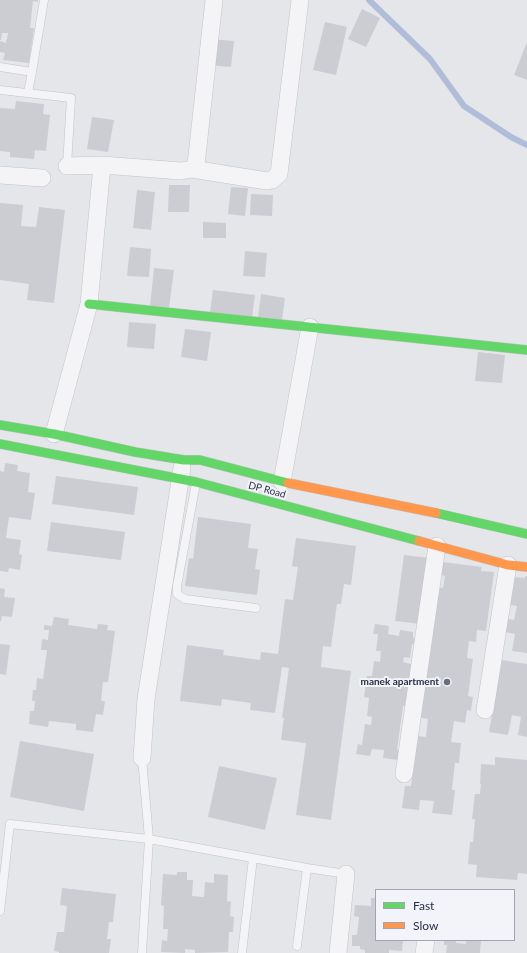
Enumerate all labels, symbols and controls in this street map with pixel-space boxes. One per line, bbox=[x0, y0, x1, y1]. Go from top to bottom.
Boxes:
street label: DP Road bbox=[247, 479, 287, 501]
place label: manek apartment bbox=[361, 676, 439, 688]
marker: manek apartment bbox=[442, 677, 452, 687]
legend bbox=[375, 889, 515, 941]
text: Fast bbox=[413, 898, 434, 913]
text: Slow bbox=[413, 918, 438, 933]

